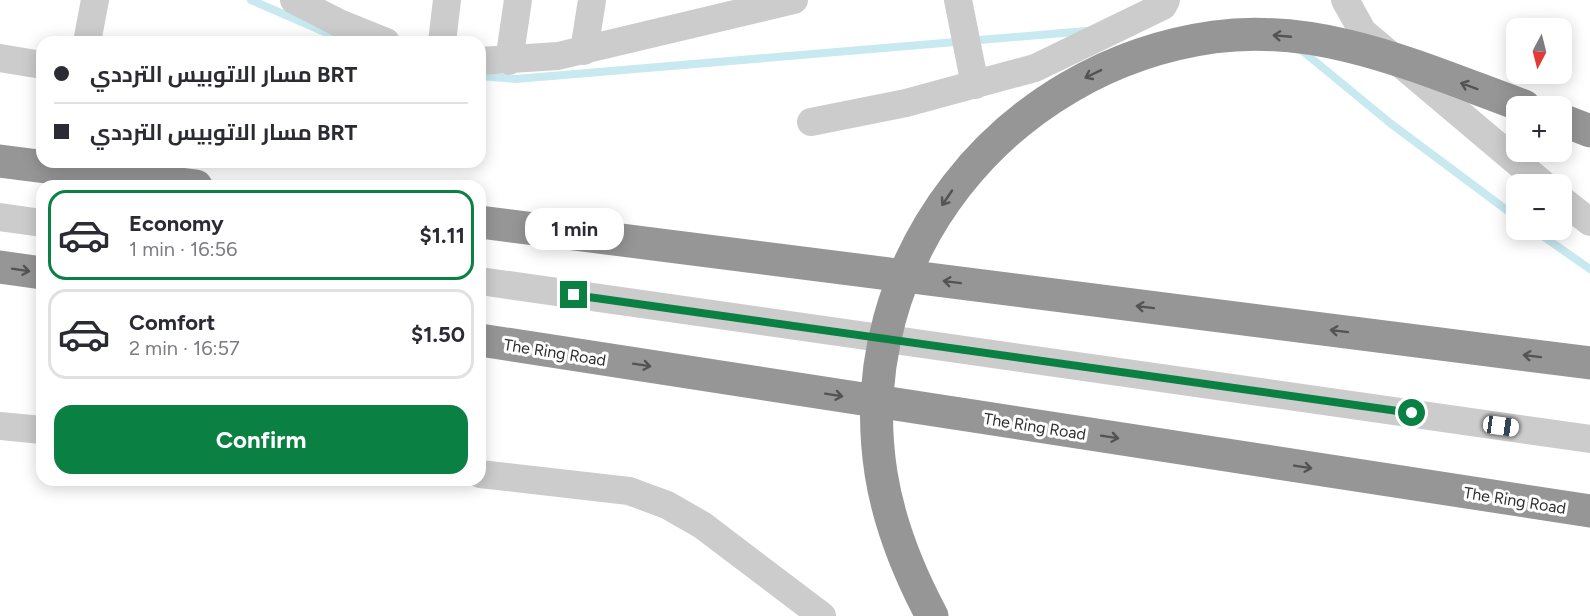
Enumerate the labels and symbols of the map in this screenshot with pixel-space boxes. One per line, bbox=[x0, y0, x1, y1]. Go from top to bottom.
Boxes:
north arrow bbox=[1506, 18, 1572, 84]
one-way arrow bbox=[1273, 30, 1293, 41]
one-way arrow bbox=[1085, 68, 1103, 80]
one-way arrow bbox=[1461, 80, 1479, 91]
one-way arrow bbox=[940, 190, 953, 207]
callout: 1 min bbox=[524, 208, 624, 250]
one-way arrow bbox=[11, 264, 30, 275]
one-way arrow bbox=[942, 277, 962, 288]
route end bbox=[560, 281, 587, 308]
one-way arrow bbox=[1136, 301, 1156, 312]
one-way arrow bbox=[1329, 326, 1349, 337]
street label: The Ring Road bbox=[502, 335, 607, 370]
one-way arrow bbox=[1523, 350, 1542, 361]
one-way arrow bbox=[631, 360, 651, 371]
one-way arrow bbox=[824, 390, 844, 401]
route start bbox=[1398, 399, 1425, 426]
street label: The Ring Road bbox=[982, 409, 1087, 444]
car bbox=[1482, 415, 1520, 437]
one-way arrow bbox=[1100, 432, 1119, 443]
one-way arrow bbox=[1292, 462, 1312, 473]
street label: The Ring Road bbox=[1462, 483, 1567, 518]

